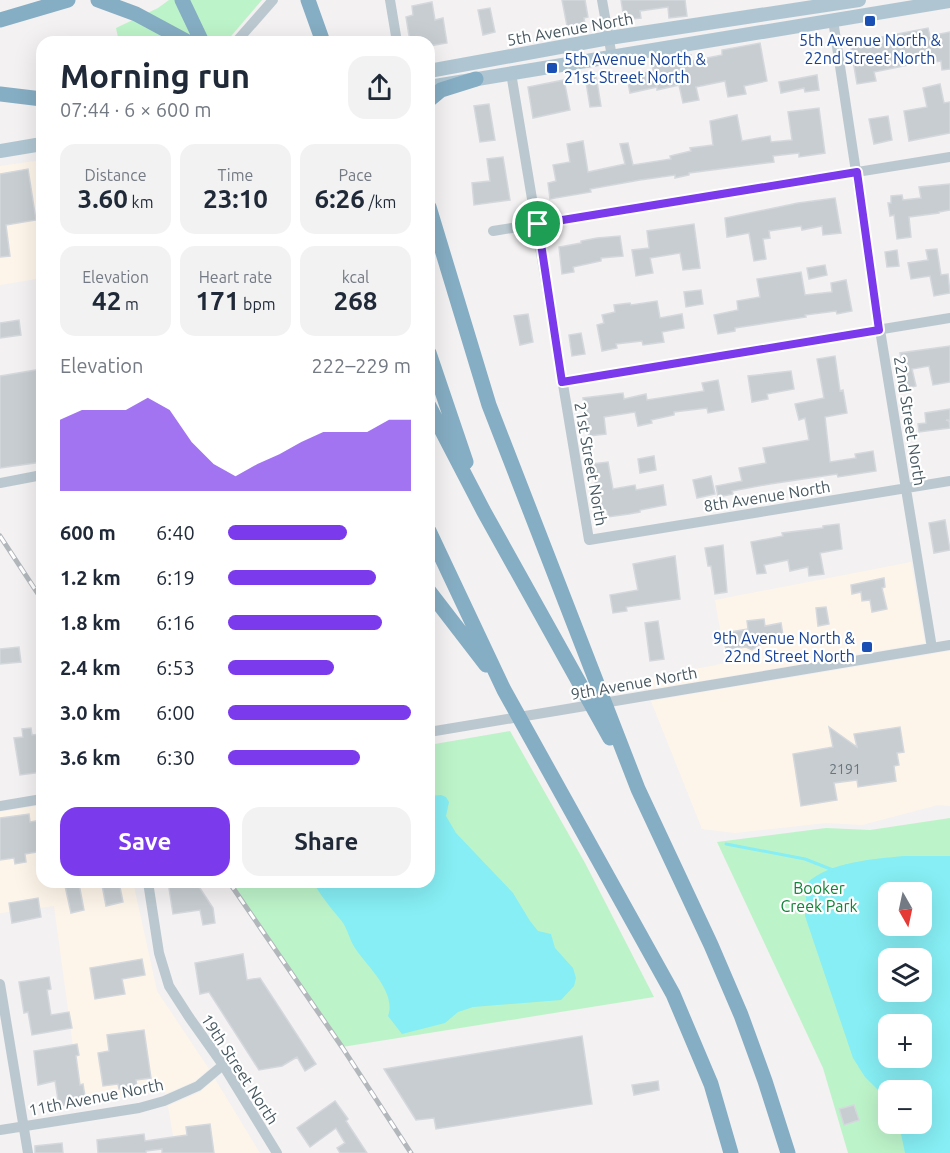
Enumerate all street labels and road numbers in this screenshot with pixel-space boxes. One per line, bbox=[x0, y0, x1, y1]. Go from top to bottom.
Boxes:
street label: 5th Avenue North bbox=[505, 9, 635, 49]
street label: 22nd Street North bbox=[891, 355, 929, 487]
street label: 21st Street North bbox=[571, 401, 611, 527]
street label: 8th Avenue North bbox=[702, 477, 832, 515]
street label: 9th Avenue North bbox=[569, 663, 699, 703]
street label: 19th Street North bbox=[198, 1011, 282, 1127]
street label: 11th Avenue North bbox=[27, 1075, 165, 1119]

